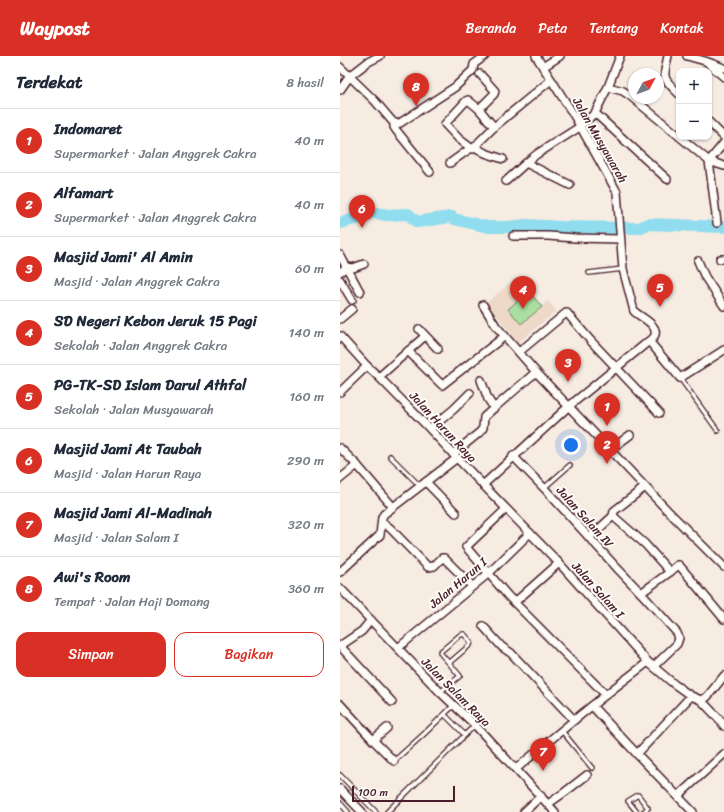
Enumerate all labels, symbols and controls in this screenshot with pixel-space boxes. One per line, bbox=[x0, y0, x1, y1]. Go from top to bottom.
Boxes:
text: Waypost bbox=[20, 12, 90, 45]
text: Beranda bbox=[466, 16, 516, 41]
text: Peta bbox=[538, 16, 567, 41]
text: Tentang bbox=[589, 16, 638, 41]
text: Kontak bbox=[660, 16, 704, 41]
text: Terdekat bbox=[16, 67, 82, 97]
north arrow bbox=[628, 68, 664, 104]
map controls bbox=[676, 68, 712, 140]
button: + bbox=[676, 68, 712, 104]
text: 8 hasil bbox=[286, 71, 324, 94]
pin: 8 bbox=[403, 73, 429, 106]
street label: Jalan Musyawarah bbox=[566, 92, 634, 187]
button: − bbox=[676, 104, 712, 140]
text: Indomaret bbox=[54, 116, 123, 142]
text: 1 bbox=[26, 129, 32, 152]
text: 40 m bbox=[294, 129, 324, 152]
text: Supermarket · Jalan Anggrek Cakra bbox=[54, 142, 257, 165]
text: Alfamart bbox=[54, 180, 114, 206]
text: 2 bbox=[25, 193, 33, 216]
text: 40 m bbox=[294, 193, 324, 216]
pin: 6 bbox=[349, 195, 375, 228]
text: Supermarket · Jalan Anggrek Cakra bbox=[54, 206, 257, 229]
text: Masjid Jami' Al Amin bbox=[54, 244, 193, 270]
text: 3 bbox=[25, 257, 33, 280]
text: 60 m bbox=[295, 257, 324, 280]
text: Masjid · Jalan Anggrek Cakra bbox=[54, 270, 220, 293]
pin: 5 bbox=[647, 274, 673, 307]
pin: 4 bbox=[510, 276, 536, 309]
text: SD Negeri Kebon Jeruk 15 Pagi bbox=[54, 308, 257, 334]
text: 4 bbox=[25, 321, 33, 344]
text: 140 m bbox=[289, 321, 324, 344]
text: Sekolah · Jalan Anggrek Cakra bbox=[54, 334, 227, 357]
pin: 3 bbox=[555, 349, 581, 382]
text: PG-TK-SD Islam Darul Athfal bbox=[54, 372, 246, 398]
text: 5 bbox=[25, 385, 33, 408]
text: 160 m bbox=[289, 385, 324, 408]
street label: Jalan Harun Raya bbox=[403, 385, 482, 468]
pin: 1 bbox=[594, 393, 620, 426]
text: Sekolah · Jalan Musyawarah bbox=[54, 398, 214, 421]
pin: 2 bbox=[594, 431, 620, 464]
your location bbox=[561, 435, 581, 455]
text: Masjid Jami At Taubah bbox=[54, 436, 202, 462]
text: 6 bbox=[25, 449, 33, 472]
text: 290 m bbox=[287, 449, 324, 472]
text: Masjid · Jalan Harun Raya bbox=[54, 462, 201, 485]
street label: Jalan Salam IV bbox=[550, 480, 620, 554]
text: Masjid Jami Al-Madinah bbox=[54, 500, 212, 526]
text: 7 bbox=[25, 513, 33, 536]
text: 320 m bbox=[288, 513, 324, 536]
text: Masjid · Jalan Salam I bbox=[54, 526, 179, 549]
street label: Jalan Harun I bbox=[423, 551, 493, 615]
street label: Jalan Salam I bbox=[565, 556, 631, 625]
text: Awi's Room bbox=[54, 564, 130, 590]
text: 8 bbox=[25, 577, 33, 600]
text: 360 m bbox=[288, 577, 324, 600]
text: Tempat · Jalan Haji Domang bbox=[54, 590, 210, 613]
button: Simpan bbox=[16, 632, 166, 677]
button: Bagikan bbox=[174, 632, 324, 677]
street label: Jalan Salam Raya bbox=[415, 651, 496, 732]
pin: 7 bbox=[530, 738, 556, 771]
text: 100 m bbox=[358, 783, 388, 802]
scale bar bbox=[352, 784, 455, 803]

